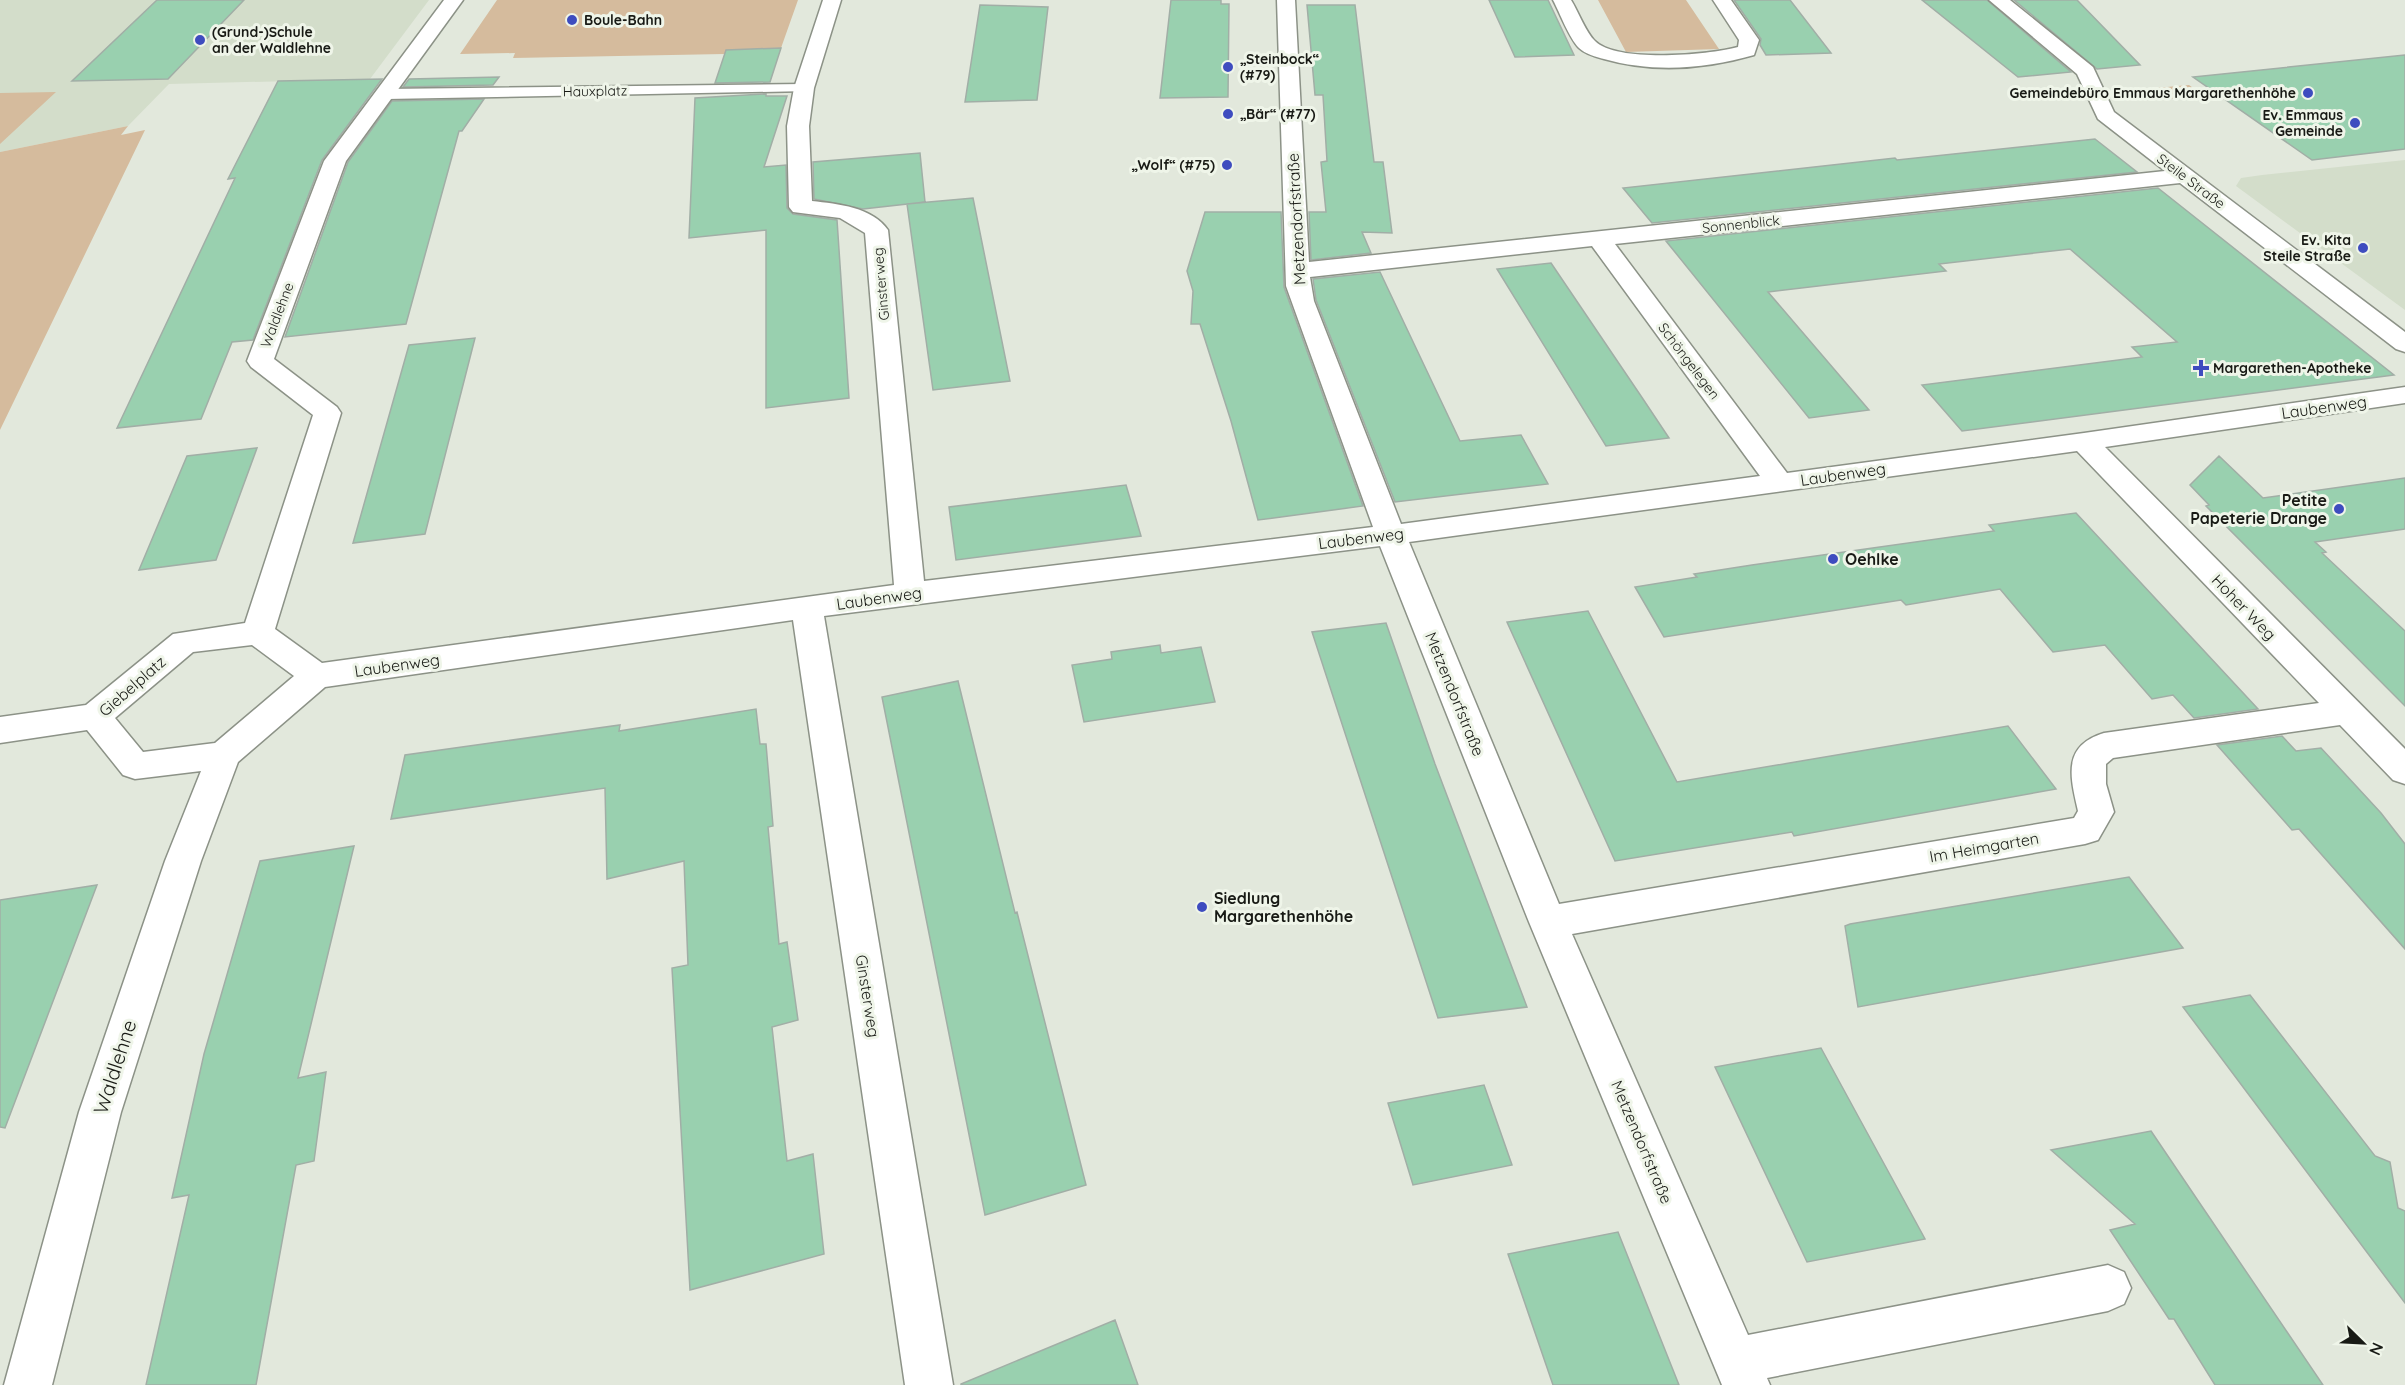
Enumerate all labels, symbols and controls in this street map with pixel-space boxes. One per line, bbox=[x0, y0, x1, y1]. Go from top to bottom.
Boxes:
place label: Boule-Bahn bbox=[584, 11, 662, 29]
marker: Boule-Bahn bbox=[565, 13, 579, 27]
place label: (Grund-)Schule an der Waldlehne bbox=[212, 23, 331, 57]
marker: (Grund-)Schule an der Waldlehne bbox=[193, 33, 207, 47]
place label: „Steinbock“ (#79) bbox=[1240, 50, 1319, 84]
marker: „Steinbock“ (#79) bbox=[1221, 60, 1235, 74]
street label: Hauxplatz bbox=[562, 81, 628, 101]
place label: Gemeindebüro Emmaus Margarethenhöhe bbox=[2010, 84, 2296, 102]
marker: Gemeindebüro Emmaus Margarethenhöhe bbox=[2301, 86, 2315, 100]
place label: „Bär“ (#77) bbox=[1240, 105, 1315, 123]
place label: Ev. Emmaus Gemeinde bbox=[2262, 106, 2343, 140]
marker: „Bär“ (#77) bbox=[1221, 107, 1235, 121]
marker: Ev. Emmaus Gemeinde bbox=[2348, 116, 2362, 130]
street label: Steile Straße bbox=[2153, 149, 2229, 213]
street label: Metzendorfstraße bbox=[1283, 153, 1309, 285]
place label: „Wolf“ (#75) bbox=[1132, 156, 1215, 174]
marker: „Wolf“ (#75) bbox=[1220, 158, 1234, 172]
street label: Sonnenblick bbox=[1701, 211, 1781, 237]
place label: Ev. Kita Steile Straße bbox=[2263, 231, 2351, 265]
marker: Ev. Kita Steile Straße bbox=[2356, 241, 2370, 255]
street label: Ginsterweg bbox=[869, 247, 893, 321]
street label: Waldlehne bbox=[256, 280, 298, 350]
street label: Schöngelegen bbox=[1654, 319, 1724, 403]
place label: Margarethen-Apotheke bbox=[2213, 359, 2371, 377]
marker: Margarethen-Apotheke bbox=[2194, 361, 2208, 375]
street label: Laubenweg bbox=[2280, 391, 2368, 423]
street label: Laubenweg bbox=[1799, 458, 1887, 490]
place label: Petite Papeterie Drange bbox=[2190, 490, 2327, 528]
marker: Petite Papeterie Drange bbox=[2332, 502, 2346, 516]
street label: Laubenweg bbox=[1317, 523, 1405, 553]
place label: Oehlke bbox=[1845, 549, 1899, 569]
marker: Oehlke bbox=[1826, 552, 1840, 566]
street label: Hoher Weg bbox=[2208, 570, 2280, 644]
street label: Laubenweg bbox=[835, 582, 923, 614]
street label: Metzendorfstraße bbox=[1421, 629, 1489, 759]
street label: Laubenweg bbox=[353, 649, 441, 681]
street label: Giebelplatz bbox=[94, 651, 170, 721]
street label: Im Heimgarten bbox=[1928, 828, 2040, 866]
place label: Siedlung Margarethenhöhe bbox=[1214, 888, 1353, 926]
marker: Siedlung Margarethenhöhe bbox=[1195, 900, 1209, 914]
street label: Ginsterweg bbox=[852, 953, 884, 1039]
street label: Waldlehne bbox=[88, 1017, 142, 1117]
street label: Metzendorfstraße bbox=[1607, 1077, 1677, 1207]
north arrow bbox=[2333, 1313, 2393, 1373]
text: N bbox=[2365, 1340, 2388, 1359]

